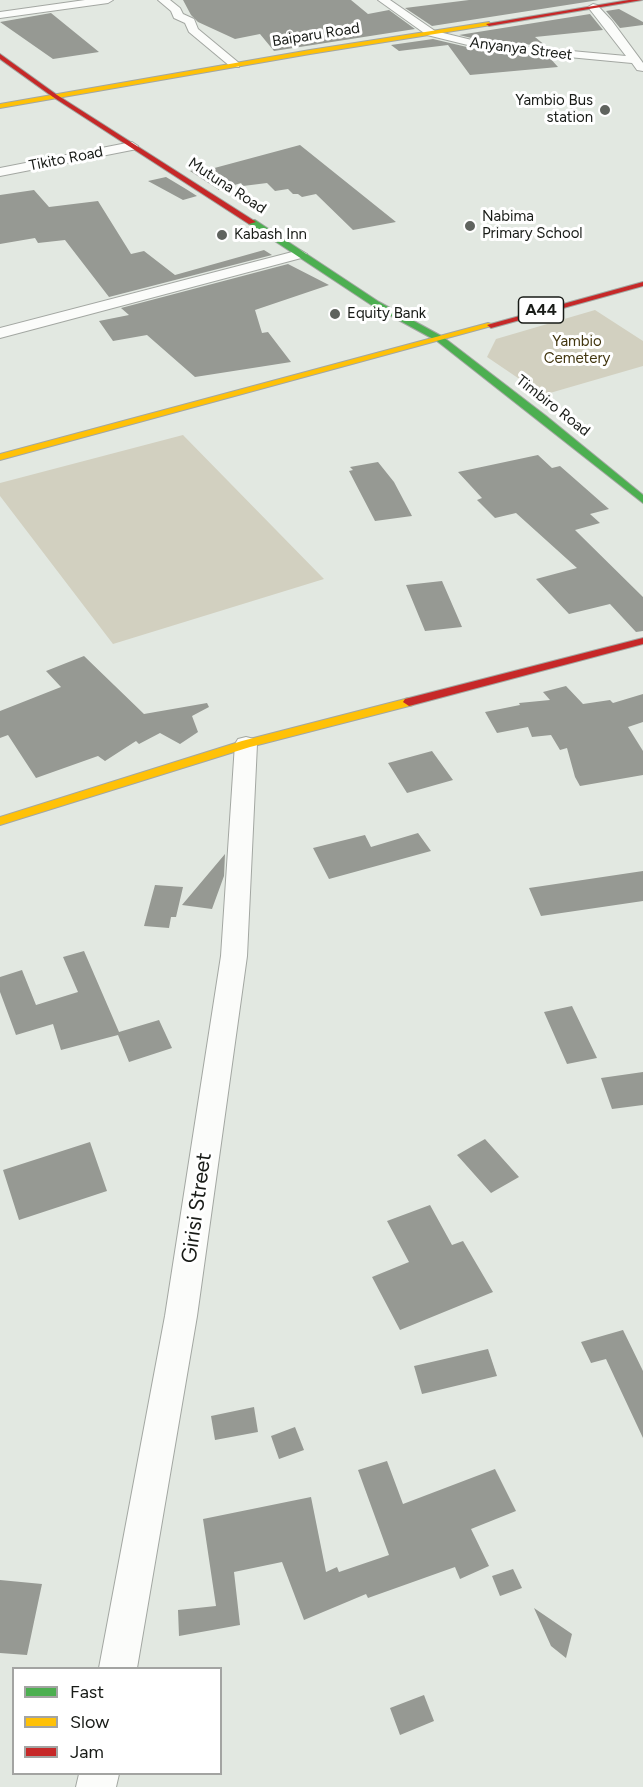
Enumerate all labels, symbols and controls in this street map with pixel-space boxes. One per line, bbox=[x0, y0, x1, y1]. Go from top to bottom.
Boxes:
street label: Baiparu Road bbox=[271, 19, 361, 51]
street label: Anyanya Street bbox=[469, 34, 573, 64]
place label: Yambio Bus station bbox=[515, 92, 593, 127]
marker: Yambio Bus station bbox=[598, 103, 612, 117]
street label: Tikito Road bbox=[27, 143, 105, 175]
street label: Mutuna Road bbox=[185, 154, 269, 218]
place label: Nabima Primary School bbox=[482, 208, 583, 243]
marker: Nabima Primary School bbox=[463, 219, 477, 233]
place label: Kabash Inn bbox=[234, 226, 307, 244]
marker: Kabash Inn bbox=[215, 228, 229, 242]
road number: A44 bbox=[518, 297, 564, 323]
place label: Equity Bank bbox=[347, 305, 426, 323]
marker: Equity Bank bbox=[328, 307, 342, 321]
park label: Yambio Cemetery bbox=[544, 333, 610, 368]
street label: Timbiro Road bbox=[512, 372, 594, 440]
street label: Girisi Street bbox=[177, 1151, 217, 1265]
legend bbox=[12, 1667, 222, 1775]
text: Fast bbox=[70, 1681, 104, 1703]
text: Slow bbox=[70, 1711, 109, 1733]
text: Jam bbox=[70, 1741, 104, 1763]

